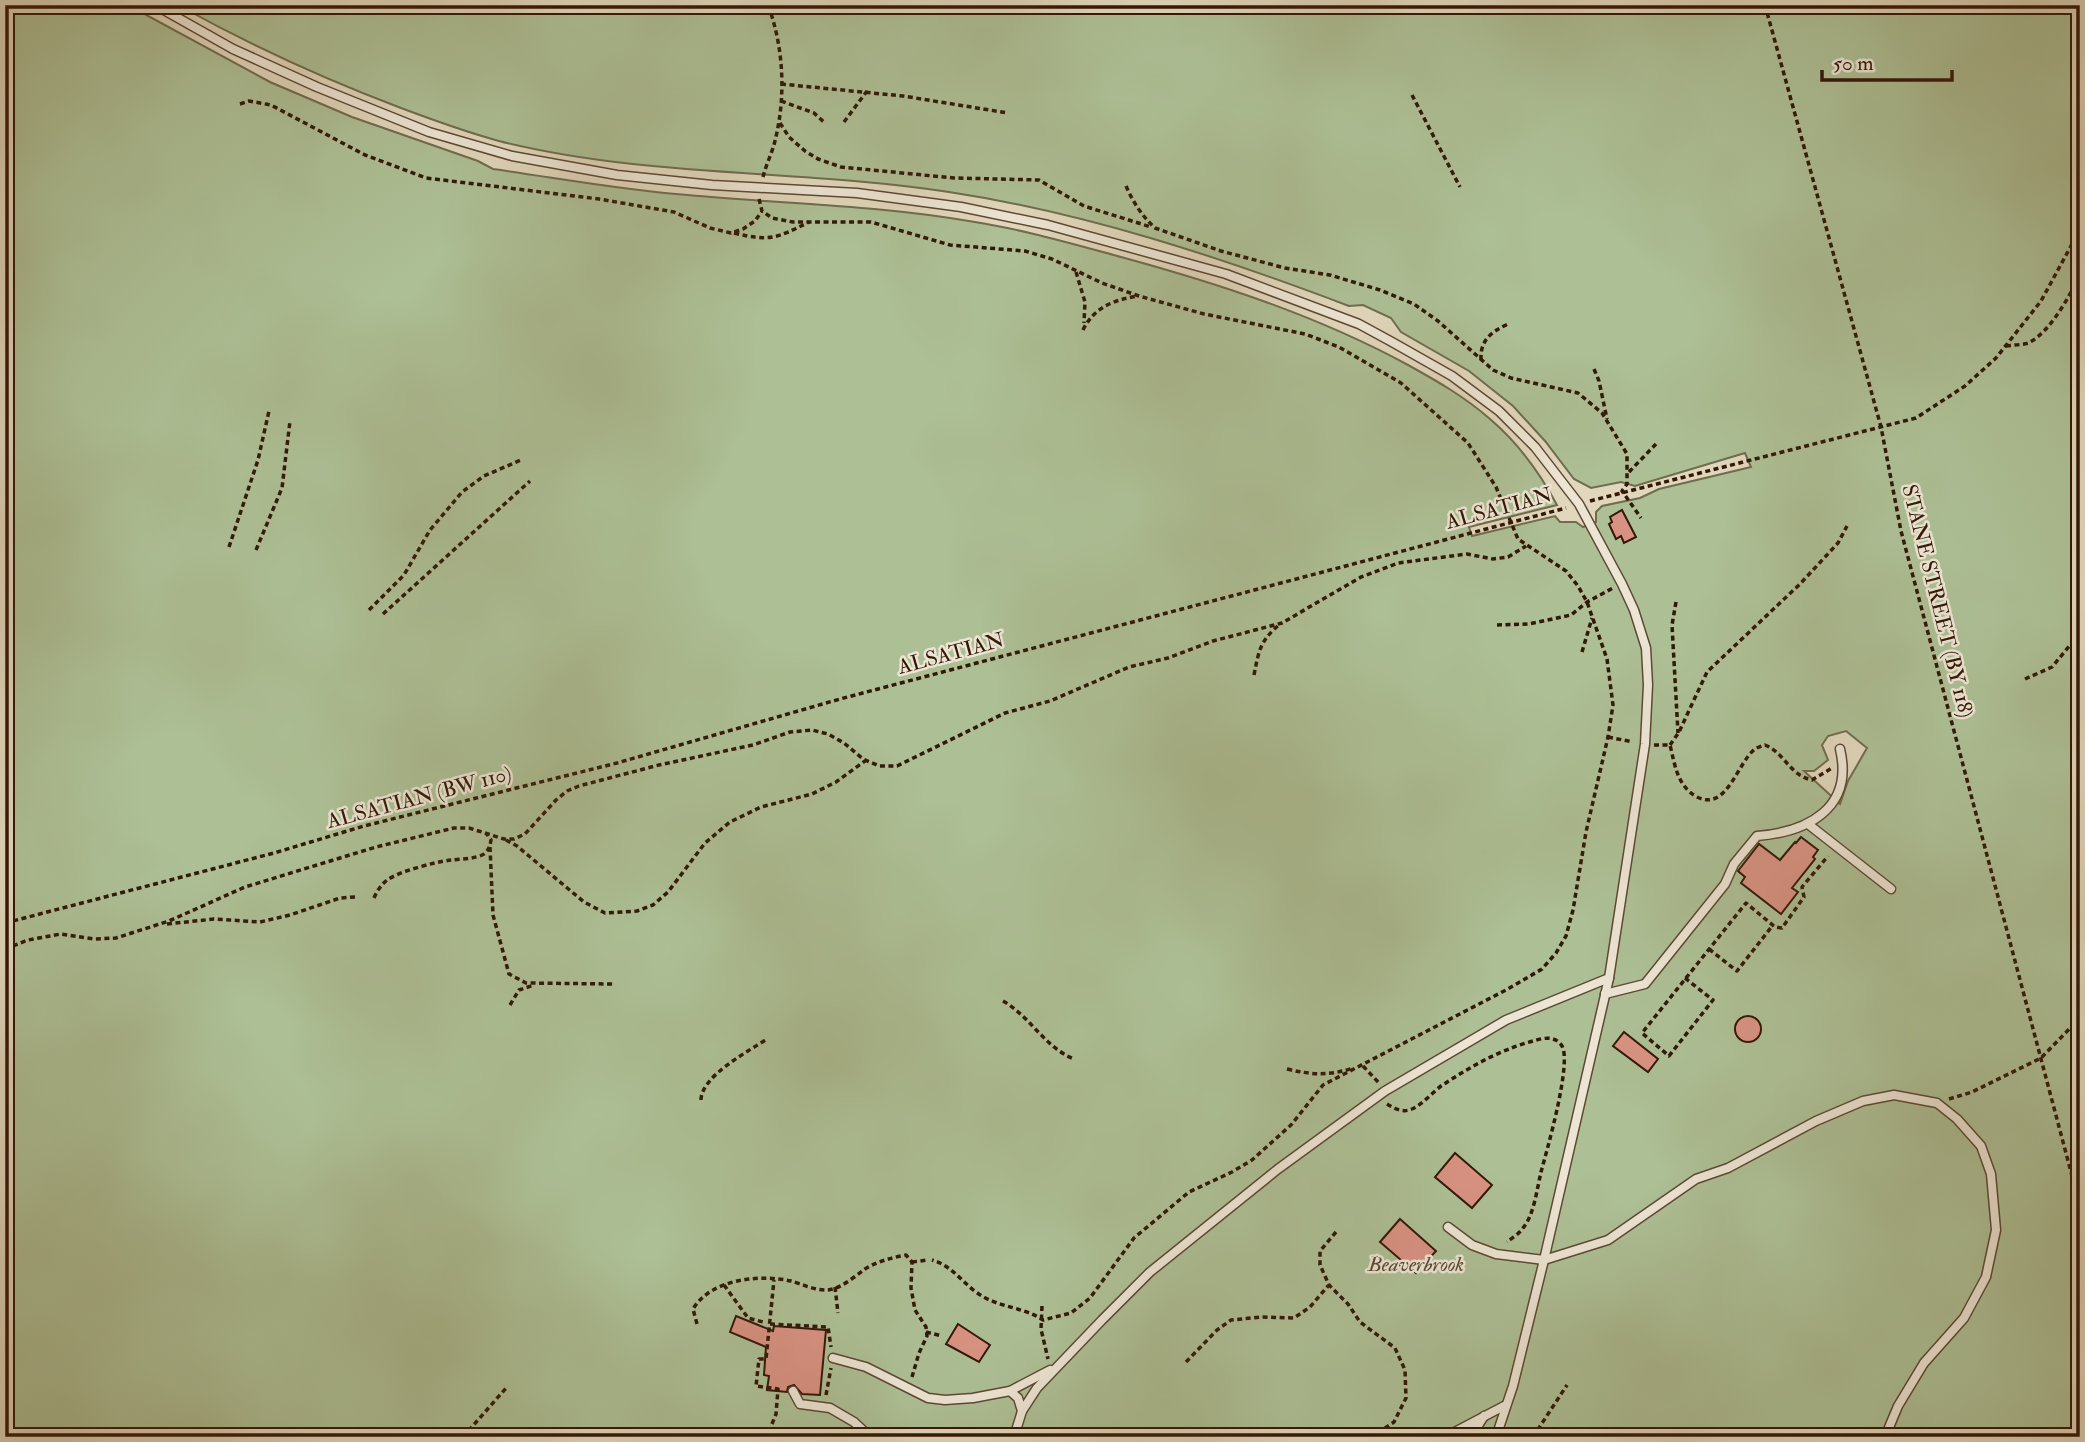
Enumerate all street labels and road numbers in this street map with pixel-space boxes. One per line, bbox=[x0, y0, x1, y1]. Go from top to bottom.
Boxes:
street label: ALSATIAN bbox=[1442, 481, 1556, 536]
street label: STANE STREET (BY 118) bbox=[1895, 482, 1980, 721]
street label: ALSATIAN bbox=[894, 626, 1008, 681]
street label: ALSATIAN (BW 110) bbox=[323, 760, 514, 835]

